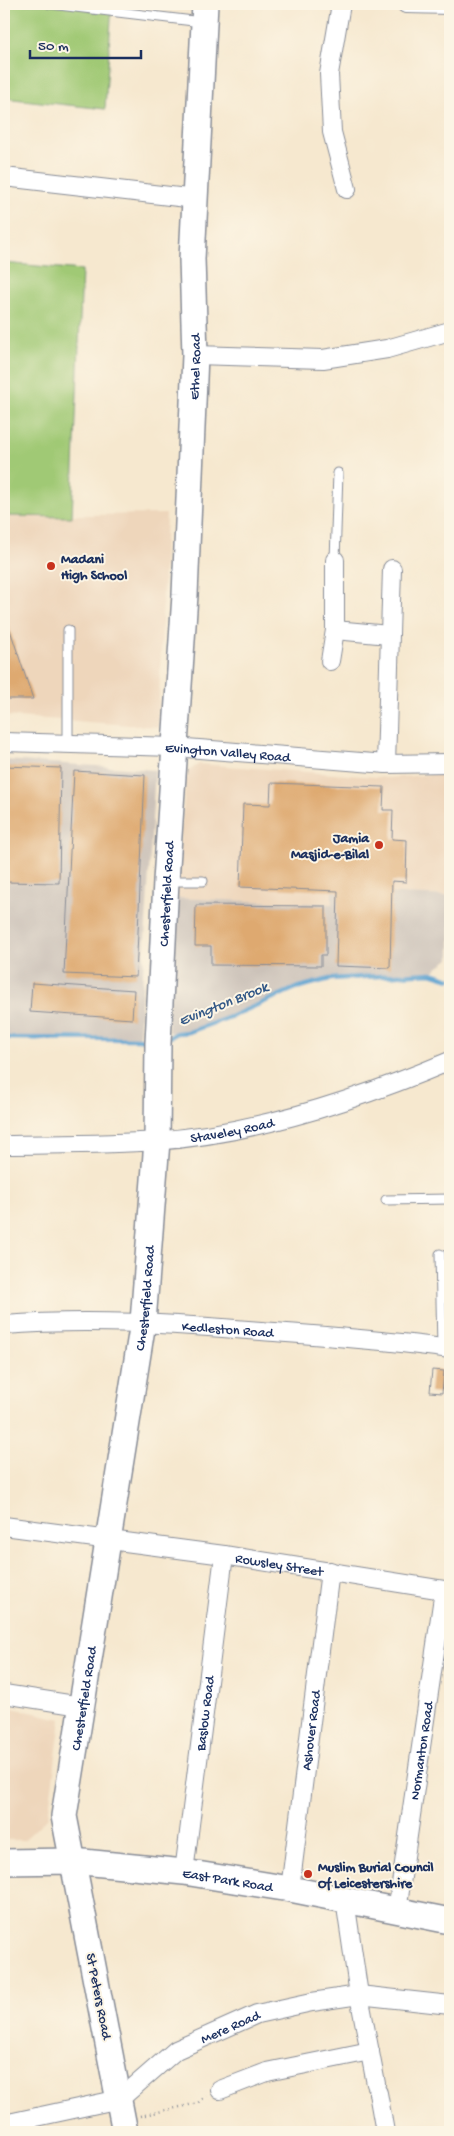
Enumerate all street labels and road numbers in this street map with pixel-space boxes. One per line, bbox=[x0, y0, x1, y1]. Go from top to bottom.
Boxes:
street label: Ethel Road bbox=[187, 331, 206, 400]
street label: Evington Valley Road bbox=[165, 741, 293, 767]
street label: Chesterfield Road bbox=[157, 839, 180, 947]
street label: Staveley Road bbox=[190, 1115, 278, 1148]
street label: Chesterfield Road bbox=[133, 1243, 160, 1352]
street label: Kedleston Road bbox=[181, 1319, 276, 1343]
street label: Rowsley Street bbox=[234, 1551, 325, 1582]
street label: Chesterfield Road bbox=[69, 1644, 102, 1752]
street label: Baslow Road bbox=[193, 1673, 220, 1753]
street label: Ashover Road bbox=[299, 1688, 326, 1772]
street label: Normanton Road bbox=[407, 1699, 439, 1801]
street label: East Park Road bbox=[181, 1866, 276, 1897]
street label: St Peters Road bbox=[81, 1952, 115, 2043]
street label: Mere Road bbox=[199, 2007, 265, 2049]

